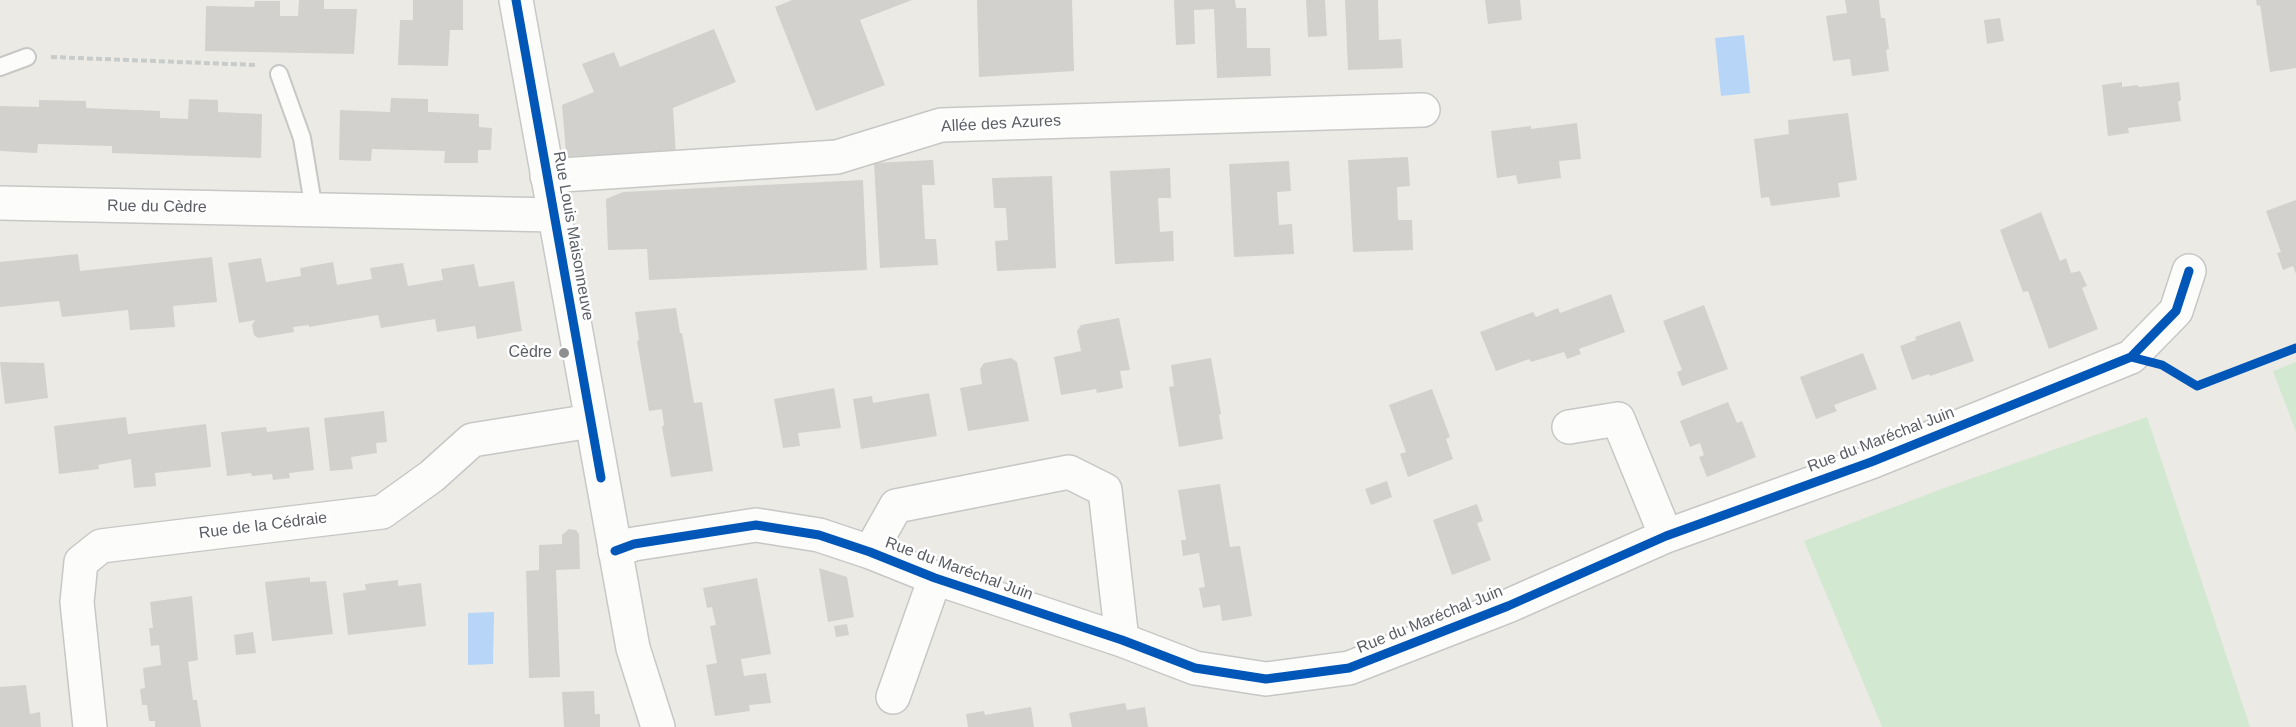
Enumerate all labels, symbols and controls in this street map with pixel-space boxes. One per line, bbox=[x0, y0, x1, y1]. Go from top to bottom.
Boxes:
street label: Allée des Azures bbox=[941, 111, 1061, 137]
street label: Rue Louis Maisonneuve bbox=[549, 150, 597, 322]
street label: Rue du Cèdre bbox=[107, 197, 207, 217]
place label: Cèdre bbox=[508, 343, 552, 363]
marker: Cèdre bbox=[557, 346, 571, 360]
street label: Rue du Maréchal Juin bbox=[1805, 403, 1957, 477]
street label: Rue de la Cédraie bbox=[198, 509, 328, 543]
street label: Rue du Maréchal Juin bbox=[883, 533, 1035, 605]
street label: Rue du Maréchal Juin bbox=[1354, 582, 1506, 658]

